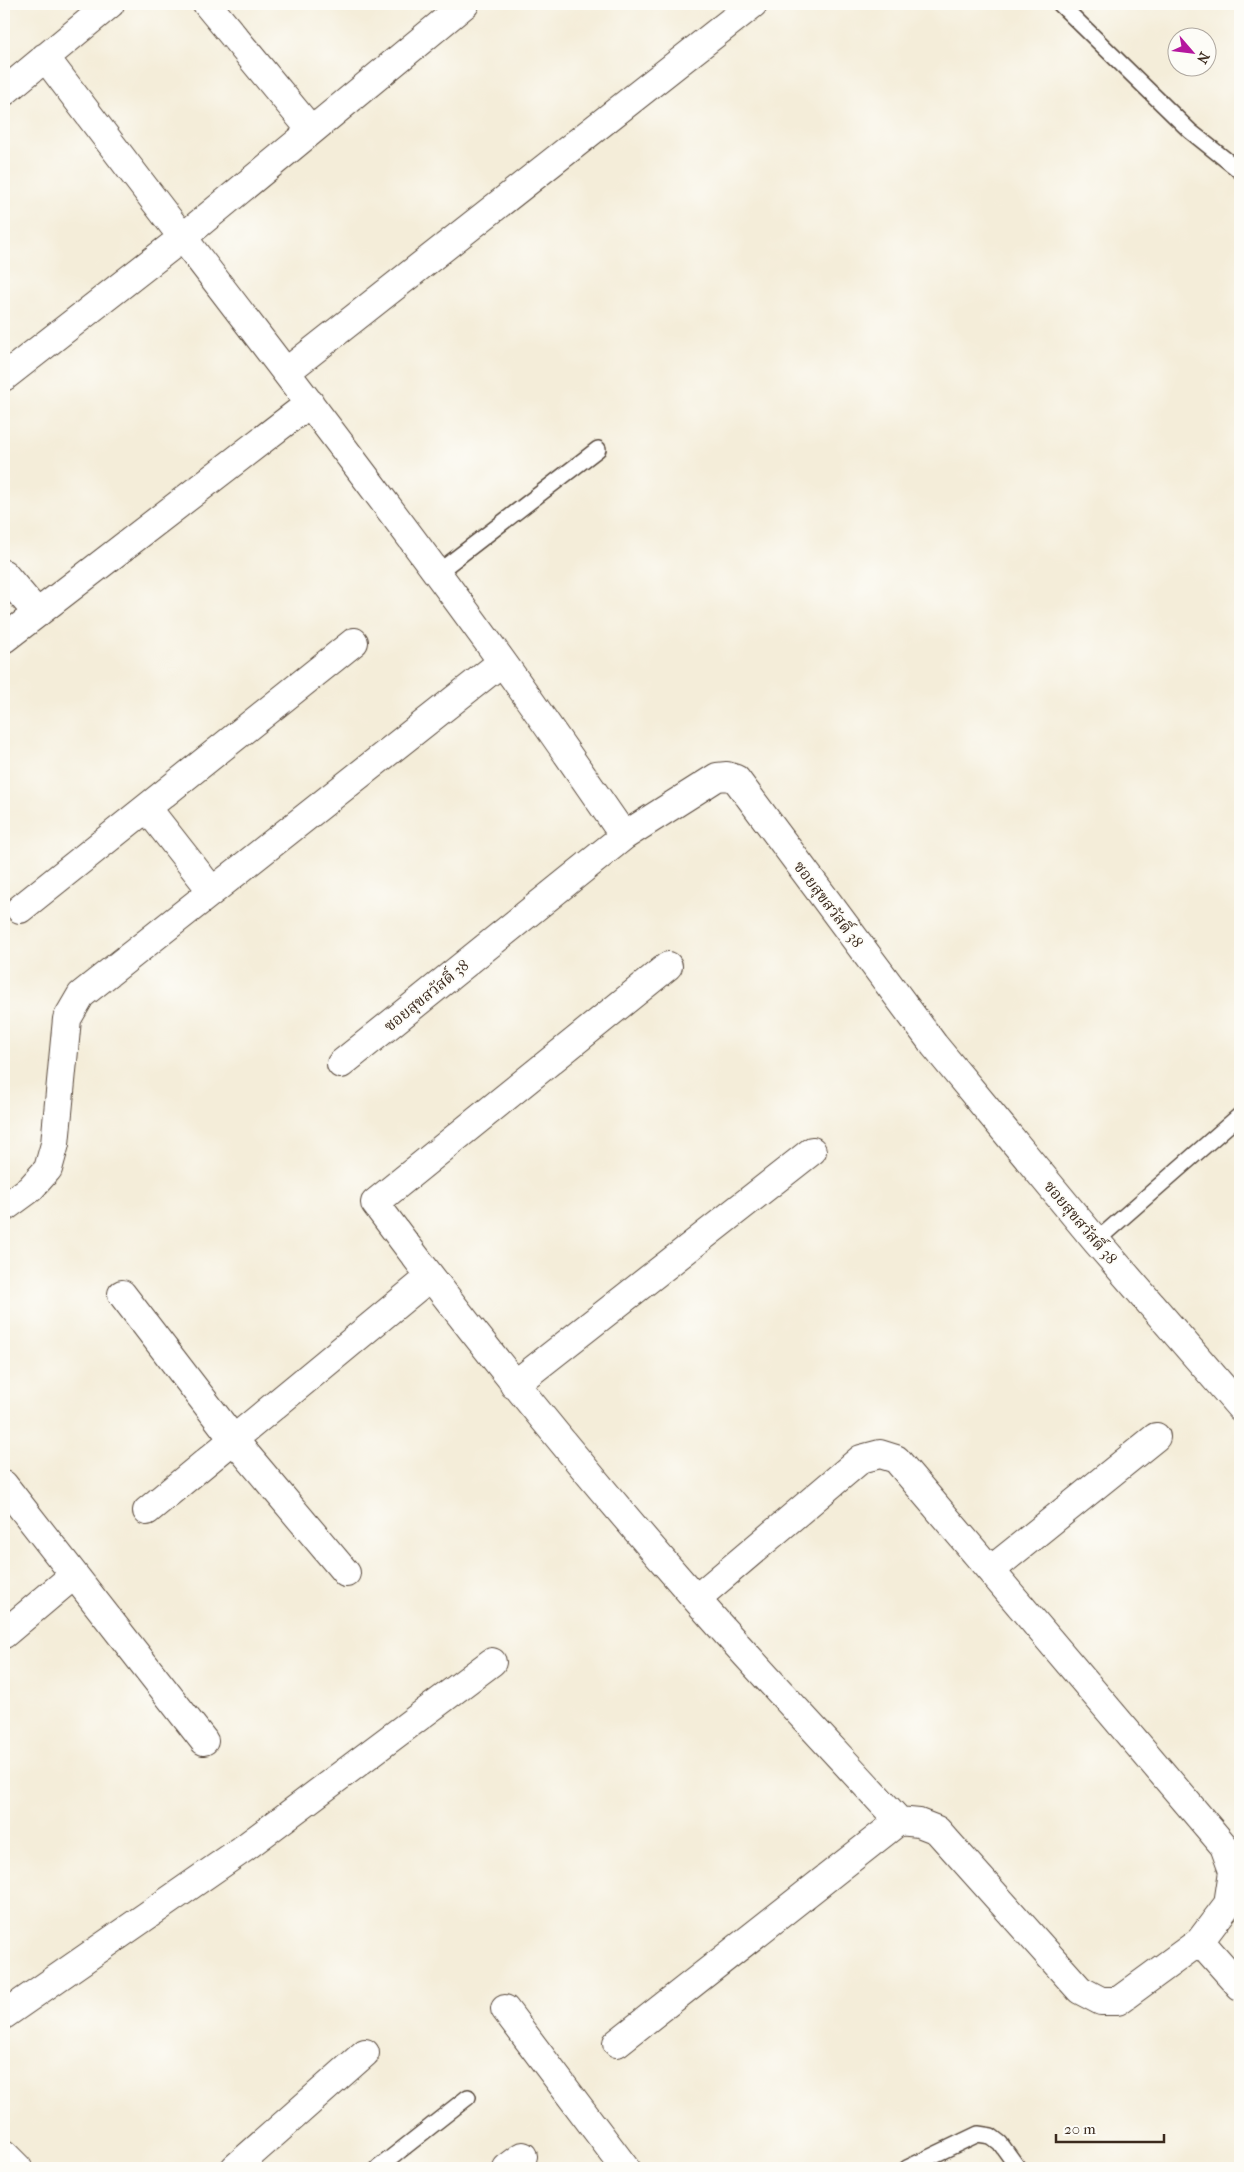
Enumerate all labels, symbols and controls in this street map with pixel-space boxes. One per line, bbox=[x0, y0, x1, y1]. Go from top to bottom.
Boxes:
north arrow bbox=[1166, 28, 1216, 78]
text: N bbox=[1193, 49, 1213, 67]
street label: ซอยสุขสวัสดิ์ 38 bbox=[788, 856, 869, 953]
street label: ซอยสุขสวัสดิ์ 38 bbox=[379, 954, 474, 1037]
street label: ซอยสุขสวัสดิ์ 38 bbox=[1039, 1175, 1122, 1269]
scale bar bbox=[1056, 2112, 1164, 2144]
text: 20 m bbox=[1064, 2120, 1096, 2138]

